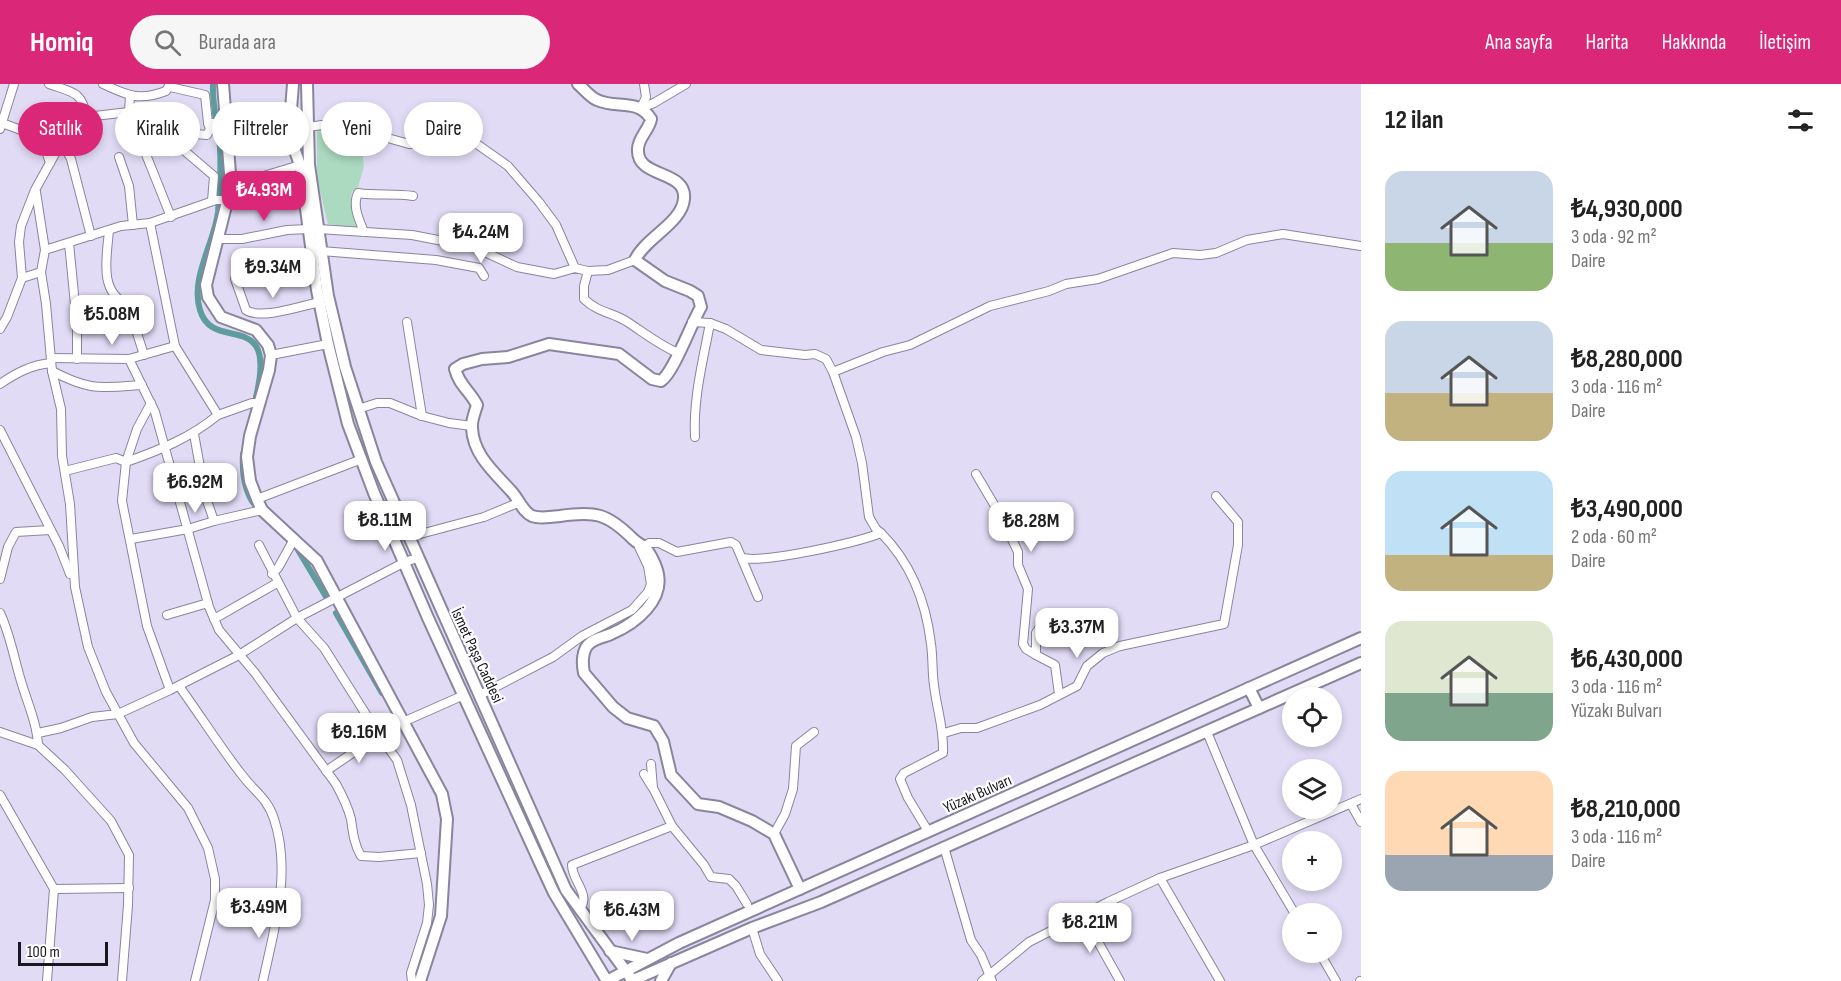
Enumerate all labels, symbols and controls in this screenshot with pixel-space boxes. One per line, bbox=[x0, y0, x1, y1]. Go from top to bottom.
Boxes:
search box bbox=[130, 15, 550, 69]
text: Homiq bbox=[30, 26, 94, 59]
icon: search bbox=[151, 26, 184, 59]
text: Burada ara bbox=[199, 29, 276, 56]
text: Ana sayfa bbox=[1485, 30, 1553, 55]
text: Harita bbox=[1586, 30, 1629, 55]
text: Hakkında bbox=[1662, 30, 1726, 55]
text: İletişim bbox=[1759, 30, 1811, 55]
chip: Satılık bbox=[18, 102, 103, 156]
chip: Kiralık bbox=[115, 102, 200, 156]
chip: Filtreler bbox=[212, 102, 309, 156]
chip: Yeni bbox=[321, 102, 392, 156]
chip: Daire bbox=[404, 102, 483, 156]
icon: filters bbox=[1784, 104, 1817, 137]
text: 12 ilan bbox=[1385, 105, 1444, 136]
pin: ₺4.93M bbox=[215, 171, 313, 222]
text: ₺4.93M bbox=[236, 178, 292, 202]
text: ₺4,930,000 bbox=[1571, 194, 1683, 225]
icon: home bbox=[1433, 195, 1505, 267]
pin: ₺4.24M bbox=[432, 213, 530, 264]
text: ₺4.24M bbox=[453, 220, 509, 244]
text: 3 oda · 92 m² bbox=[1571, 225, 1657, 249]
pin: ₺9.34M bbox=[224, 248, 322, 299]
text: Daire bbox=[1571, 249, 1606, 273]
text: ₺9.34M bbox=[245, 255, 301, 279]
pin: ₺5.08M bbox=[63, 295, 161, 346]
text: ₺5.08M bbox=[84, 302, 140, 326]
text: ₺8,280,000 bbox=[1571, 344, 1683, 375]
icon: home bbox=[1433, 345, 1505, 417]
text: 3 oda · 116 m² bbox=[1571, 375, 1662, 399]
text: Daire bbox=[1571, 399, 1606, 423]
pin: ₺6.92M bbox=[146, 463, 244, 514]
text: ₺6.92M bbox=[167, 470, 223, 494]
text: ₺3,490,000 bbox=[1571, 494, 1683, 525]
icon: home bbox=[1433, 495, 1505, 567]
pin: ₺8.11M bbox=[336, 501, 434, 552]
pin: ₺8.28M bbox=[982, 502, 1080, 553]
text: ₺8.11M bbox=[358, 508, 412, 532]
text: ₺8.28M bbox=[1003, 509, 1059, 533]
text: 2 oda · 60 m² bbox=[1571, 525, 1657, 549]
text: Daire bbox=[1571, 549, 1606, 573]
street label: İsmet Paşa Caddesi bbox=[446, 605, 507, 706]
pin: ₺3.37M bbox=[1028, 608, 1126, 659]
text: ₺3.37M bbox=[1049, 615, 1105, 639]
text: ₺6,430,000 bbox=[1571, 644, 1683, 675]
icon: home bbox=[1433, 645, 1505, 717]
text: 3 oda · 116 m² bbox=[1571, 675, 1662, 699]
map controls bbox=[1282, 687, 1342, 963]
button: locate bbox=[1282, 687, 1342, 747]
text: Yüzakı Bulvarı bbox=[1571, 699, 1662, 723]
pin: ₺9.16M bbox=[310, 713, 408, 764]
text: ₺9.16M bbox=[331, 720, 387, 744]
button: layers bbox=[1282, 759, 1342, 819]
street label: Yüzakı Bulvarı bbox=[941, 771, 1015, 818]
text: ₺8,210,000 bbox=[1571, 794, 1681, 825]
icon: home bbox=[1433, 795, 1505, 867]
text: 3 oda · 116 m² bbox=[1571, 825, 1662, 849]
button: + bbox=[1282, 831, 1342, 891]
text: Daire bbox=[1571, 849, 1606, 873]
pin: ₺3.49M bbox=[210, 888, 308, 939]
pin: ₺6.43M bbox=[583, 891, 681, 942]
text: ₺3.49M bbox=[231, 895, 287, 919]
text: ₺6.43M bbox=[604, 898, 660, 922]
pin: ₺8.21M bbox=[1041, 903, 1139, 954]
button: − bbox=[1282, 903, 1342, 963]
text: ₺8.21M bbox=[1062, 910, 1118, 934]
scale bar bbox=[18, 939, 108, 966]
text: 100 m bbox=[27, 943, 60, 962]

